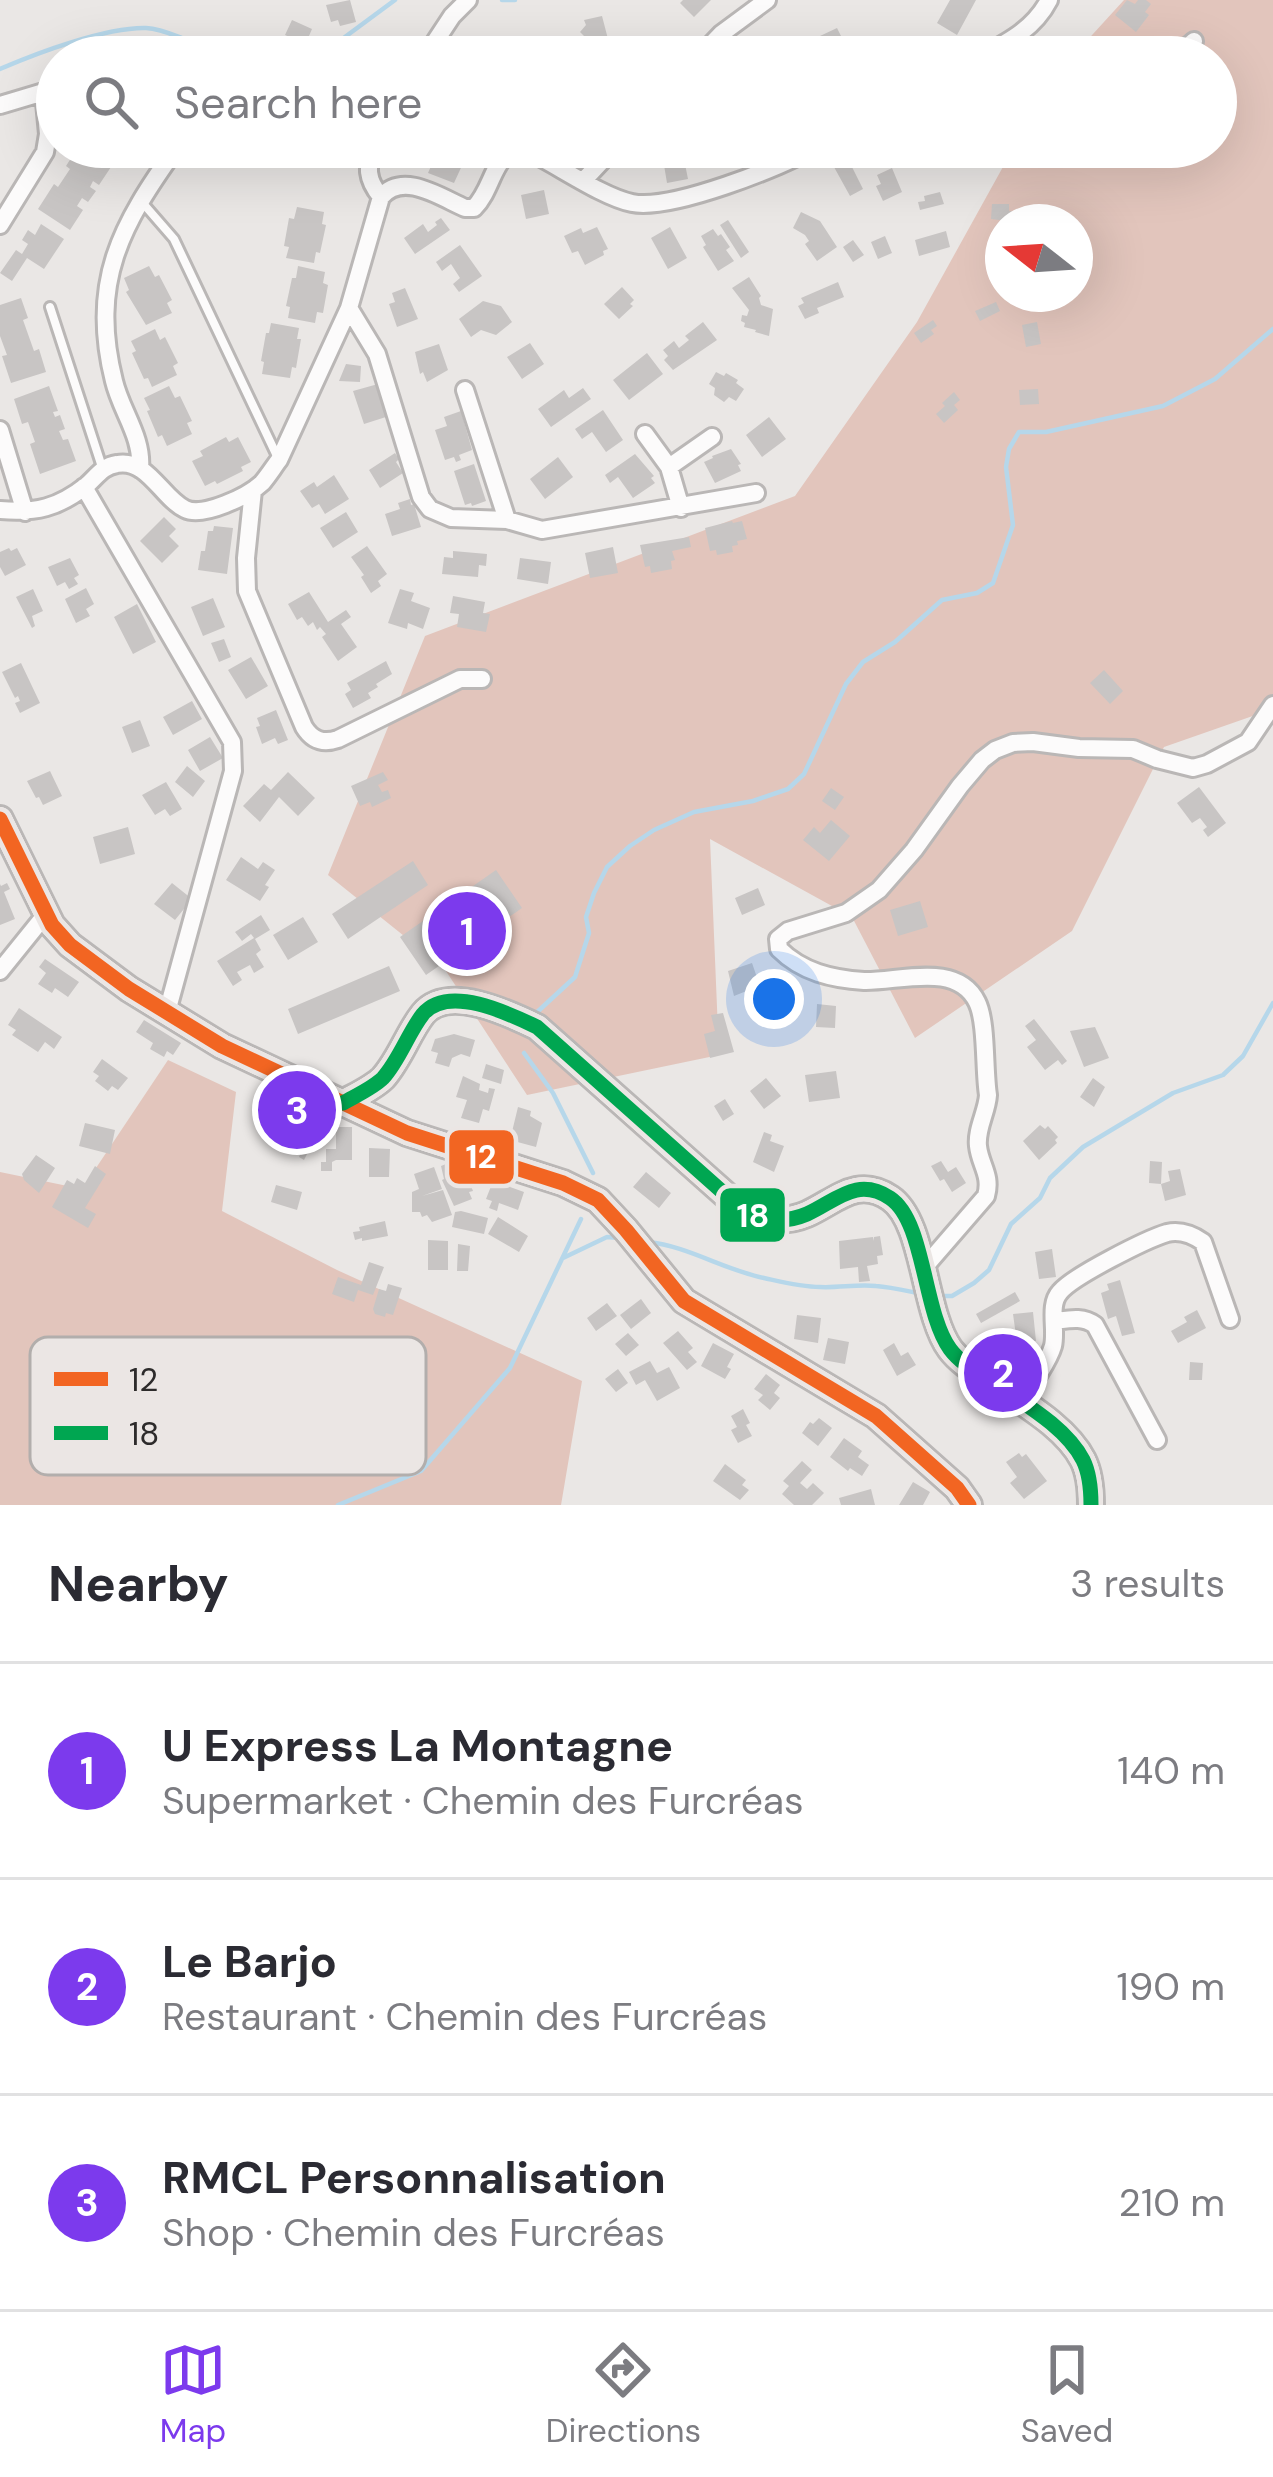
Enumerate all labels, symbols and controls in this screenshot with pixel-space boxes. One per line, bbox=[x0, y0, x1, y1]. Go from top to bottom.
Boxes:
search box bbox=[36, 36, 1237, 168]
icon: search bbox=[78, 69, 144, 135]
text: Search here bbox=[174, 73, 422, 132]
north arrow bbox=[985, 204, 1093, 312]
pin: 1 bbox=[428, 886, 506, 976]
your location bbox=[744, 969, 804, 1029]
pin: 3 bbox=[258, 1065, 336, 1155]
line badge: 12 bbox=[447, 1128, 516, 1186]
text: 12 bbox=[465, 1135, 497, 1178]
line badge: 18 bbox=[718, 1186, 787, 1244]
text: 18 bbox=[737, 1194, 769, 1237]
pin: 2 bbox=[964, 1328, 1042, 1418]
legend bbox=[30, 1337, 426, 1475]
text: 12 bbox=[129, 1358, 158, 1401]
text: 18 bbox=[129, 1412, 159, 1455]
text: Nearby bbox=[48, 1550, 229, 1617]
text: 3 results bbox=[1070, 1558, 1225, 1609]
text: U Express La Montagne bbox=[162, 1716, 673, 1775]
text: 1 bbox=[80, 1745, 94, 1796]
text: 140 m bbox=[1117, 1745, 1225, 1796]
text: Supermarket · Chemin des Furcréas bbox=[162, 1775, 804, 1826]
text: Le Barjo bbox=[162, 1932, 337, 1991]
text: 2 bbox=[76, 1961, 98, 2012]
text: 190 m bbox=[1117, 1961, 1225, 2012]
text: Restaurant · Chemin des Furcréas bbox=[162, 1991, 767, 2042]
text: RMCL Personnalisation bbox=[162, 2148, 666, 2207]
text: 3 bbox=[75, 2177, 99, 2228]
text: 210 m bbox=[1119, 2177, 1225, 2228]
text: Shop · Chemin des Furcréas bbox=[162, 2207, 665, 2258]
tab: Map bbox=[160, 2337, 226, 2452]
tab: Directions bbox=[546, 2337, 701, 2452]
tab: Saved bbox=[1021, 2337, 1113, 2452]

